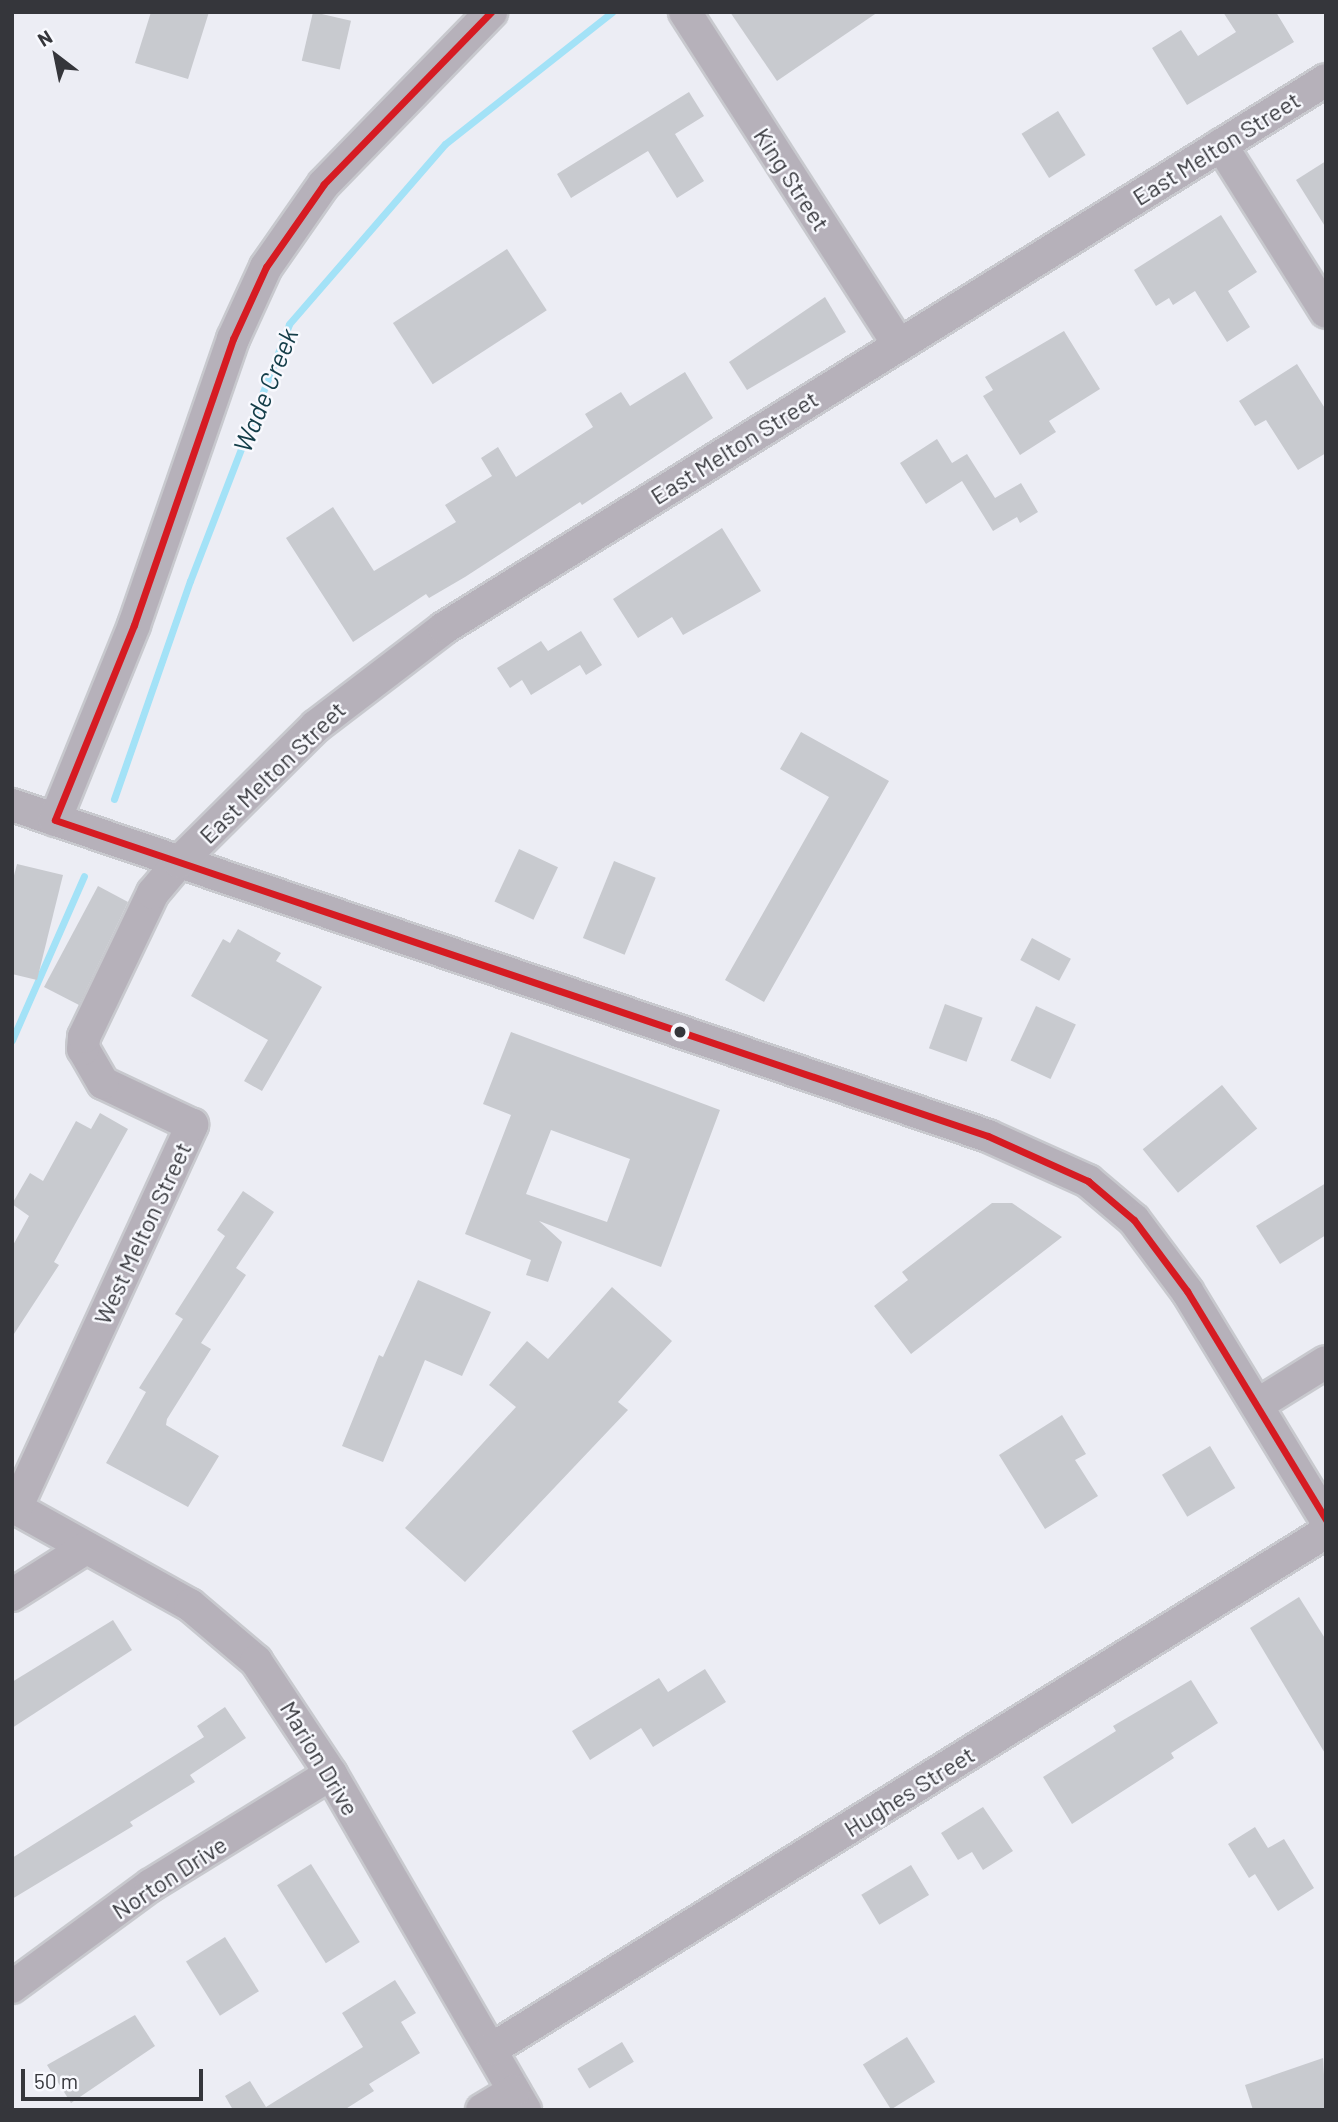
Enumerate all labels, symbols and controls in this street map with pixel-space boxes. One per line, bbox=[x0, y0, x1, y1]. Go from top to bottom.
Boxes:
north arrow bbox=[21, 21, 91, 91]
text: N bbox=[33, 25, 56, 51]
street label: East Melton Street bbox=[1127, 85, 1305, 211]
street label: King Street bbox=[748, 122, 836, 236]
water label: Wade Creek bbox=[226, 323, 304, 457]
street label: East Melton Street bbox=[645, 384, 823, 510]
street label: East Melton Street bbox=[193, 695, 351, 849]
unlabelled marker bbox=[673, 1025, 687, 1039]
street label: West Melton Street bbox=[87, 1137, 197, 1329]
street label: Marion Drive bbox=[275, 1695, 365, 1821]
street label: Hughes Street bbox=[838, 1739, 980, 1843]
street label: Norton Drive bbox=[106, 1829, 232, 1925]
scale bar bbox=[24, 2056, 206, 2100]
text: 50 m bbox=[34, 2068, 78, 2093]

